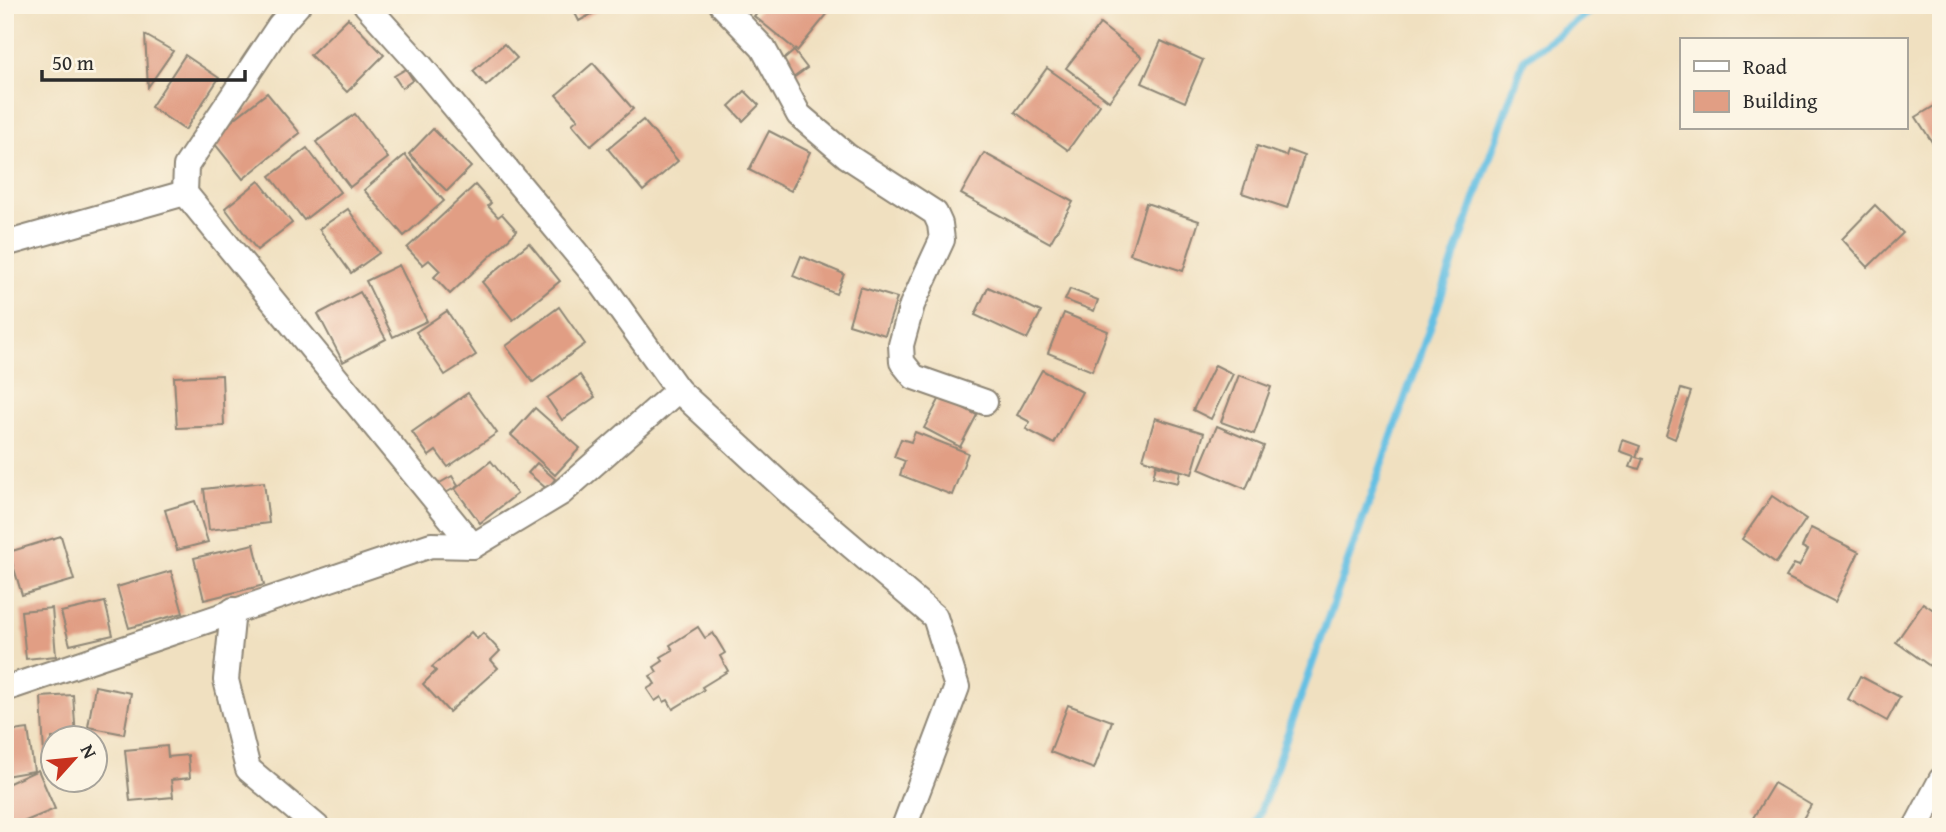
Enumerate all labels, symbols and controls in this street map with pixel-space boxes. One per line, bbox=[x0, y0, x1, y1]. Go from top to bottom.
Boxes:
scale bar bbox=[42, 38, 245, 82]
legend bbox=[1680, 38, 1908, 130]
text: 50 m bbox=[52, 47, 94, 78]
text: Road bbox=[1743, 51, 1788, 82]
text: Building bbox=[1743, 85, 1818, 116]
north arrow bbox=[38, 724, 108, 794]
text: N bbox=[74, 739, 105, 764]

